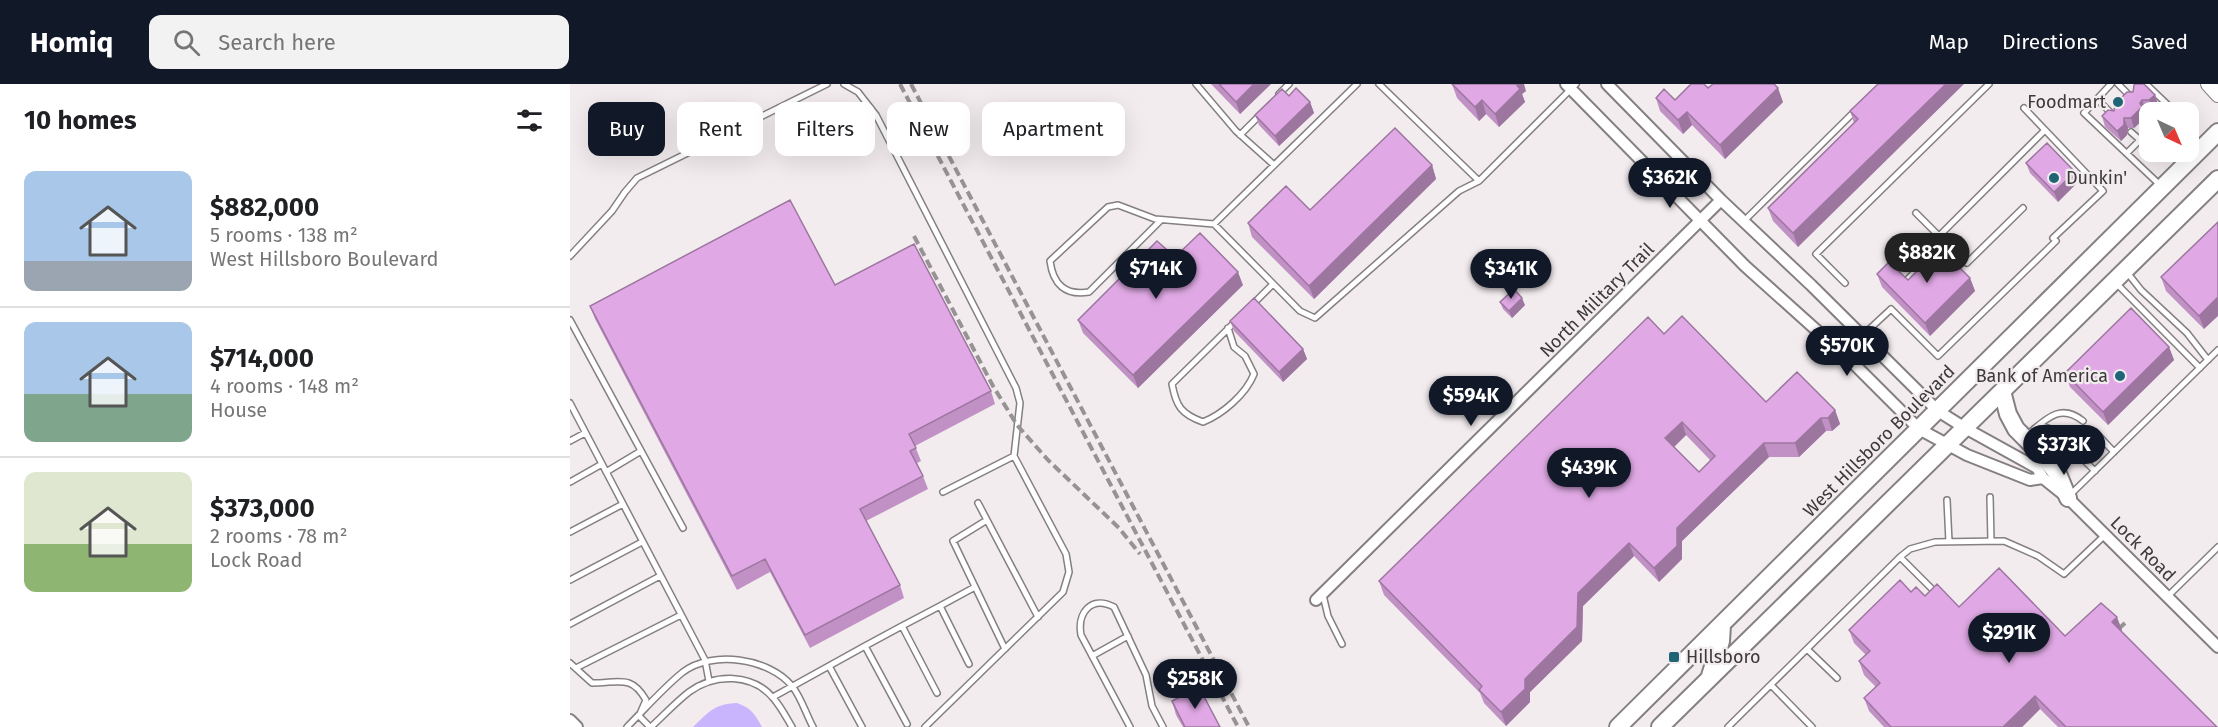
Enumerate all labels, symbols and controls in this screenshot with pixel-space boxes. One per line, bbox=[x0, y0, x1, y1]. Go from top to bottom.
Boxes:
search box bbox=[149, 15, 569, 69]
text: Homiq bbox=[30, 26, 113, 59]
icon: search bbox=[170, 26, 203, 59]
text: Search here bbox=[218, 29, 336, 56]
text: Map bbox=[1929, 29, 1969, 55]
text: Directions bbox=[2002, 29, 2098, 55]
text: Saved bbox=[2131, 29, 2188, 55]
place label: Foodmart bbox=[2027, 91, 2106, 113]
marker: Foodmart bbox=[2111, 95, 2125, 109]
chip: Buy bbox=[588, 102, 665, 156]
chip: Rent bbox=[677, 102, 763, 156]
chip: Filters bbox=[775, 102, 875, 156]
chip: New bbox=[887, 102, 970, 156]
chip: Apartment bbox=[982, 102, 1125, 156]
north arrow bbox=[2139, 102, 2199, 162]
map controls bbox=[2139, 102, 2199, 162]
icon: filters bbox=[513, 104, 546, 137]
text: 10 homes bbox=[24, 105, 137, 136]
pin: $362K bbox=[1628, 158, 1712, 209]
text: $362K bbox=[1642, 165, 1698, 189]
place label: Dunkin' bbox=[2066, 167, 2127, 189]
marker: Dunkin' bbox=[2047, 171, 2061, 185]
text: $882,000 bbox=[210, 192, 319, 223]
icon: home bbox=[72, 195, 144, 267]
text: 5 rooms · 138 m² bbox=[210, 223, 358, 247]
pin: $882K bbox=[1885, 233, 1969, 284]
street label: North Military Trail bbox=[1535, 238, 1659, 362]
text: $882K bbox=[1898, 240, 1956, 264]
text: West Hillsboro Boulevard bbox=[210, 247, 439, 271]
pin: $714K bbox=[1114, 249, 1198, 300]
pin: $341K bbox=[1469, 249, 1553, 300]
text: $714K bbox=[1130, 256, 1182, 280]
text: $341K bbox=[1484, 256, 1538, 280]
pin: $570K bbox=[1805, 326, 1889, 377]
text: $570K bbox=[1820, 333, 1874, 357]
text: $714,000 bbox=[210, 343, 314, 374]
icon: home bbox=[72, 346, 144, 418]
street label: West Hillsboro Boulevard bbox=[1798, 360, 1960, 522]
place label: Bank of America bbox=[1976, 365, 2108, 387]
marker: Bank of America bbox=[2113, 369, 2127, 383]
text: 4 rooms · 148 m² bbox=[210, 374, 359, 398]
pin: $594K bbox=[1429, 376, 1513, 427]
text: $594K bbox=[1443, 383, 1499, 407]
text: House bbox=[210, 398, 267, 422]
pin: $373K bbox=[2022, 425, 2106, 476]
text: $373K bbox=[2037, 432, 2091, 456]
pin: $439K bbox=[1547, 448, 1631, 499]
text: $439K bbox=[1561, 455, 1617, 479]
text: $373,000 bbox=[210, 493, 315, 524]
icon: home bbox=[72, 496, 144, 568]
street label: Lock Road bbox=[2106, 512, 2180, 586]
text: 2 rooms · 78 m² bbox=[210, 524, 347, 548]
text: Lock Road bbox=[210, 548, 302, 572]
pin: $291K bbox=[1967, 613, 2051, 664]
text: $291K bbox=[1982, 620, 2036, 644]
place label: Hillsboro bbox=[1686, 646, 1760, 668]
marker: Hillsboro bbox=[1667, 650, 1681, 664]
pin: $258K bbox=[1153, 659, 1237, 710]
text: $258K bbox=[1167, 666, 1223, 690]

